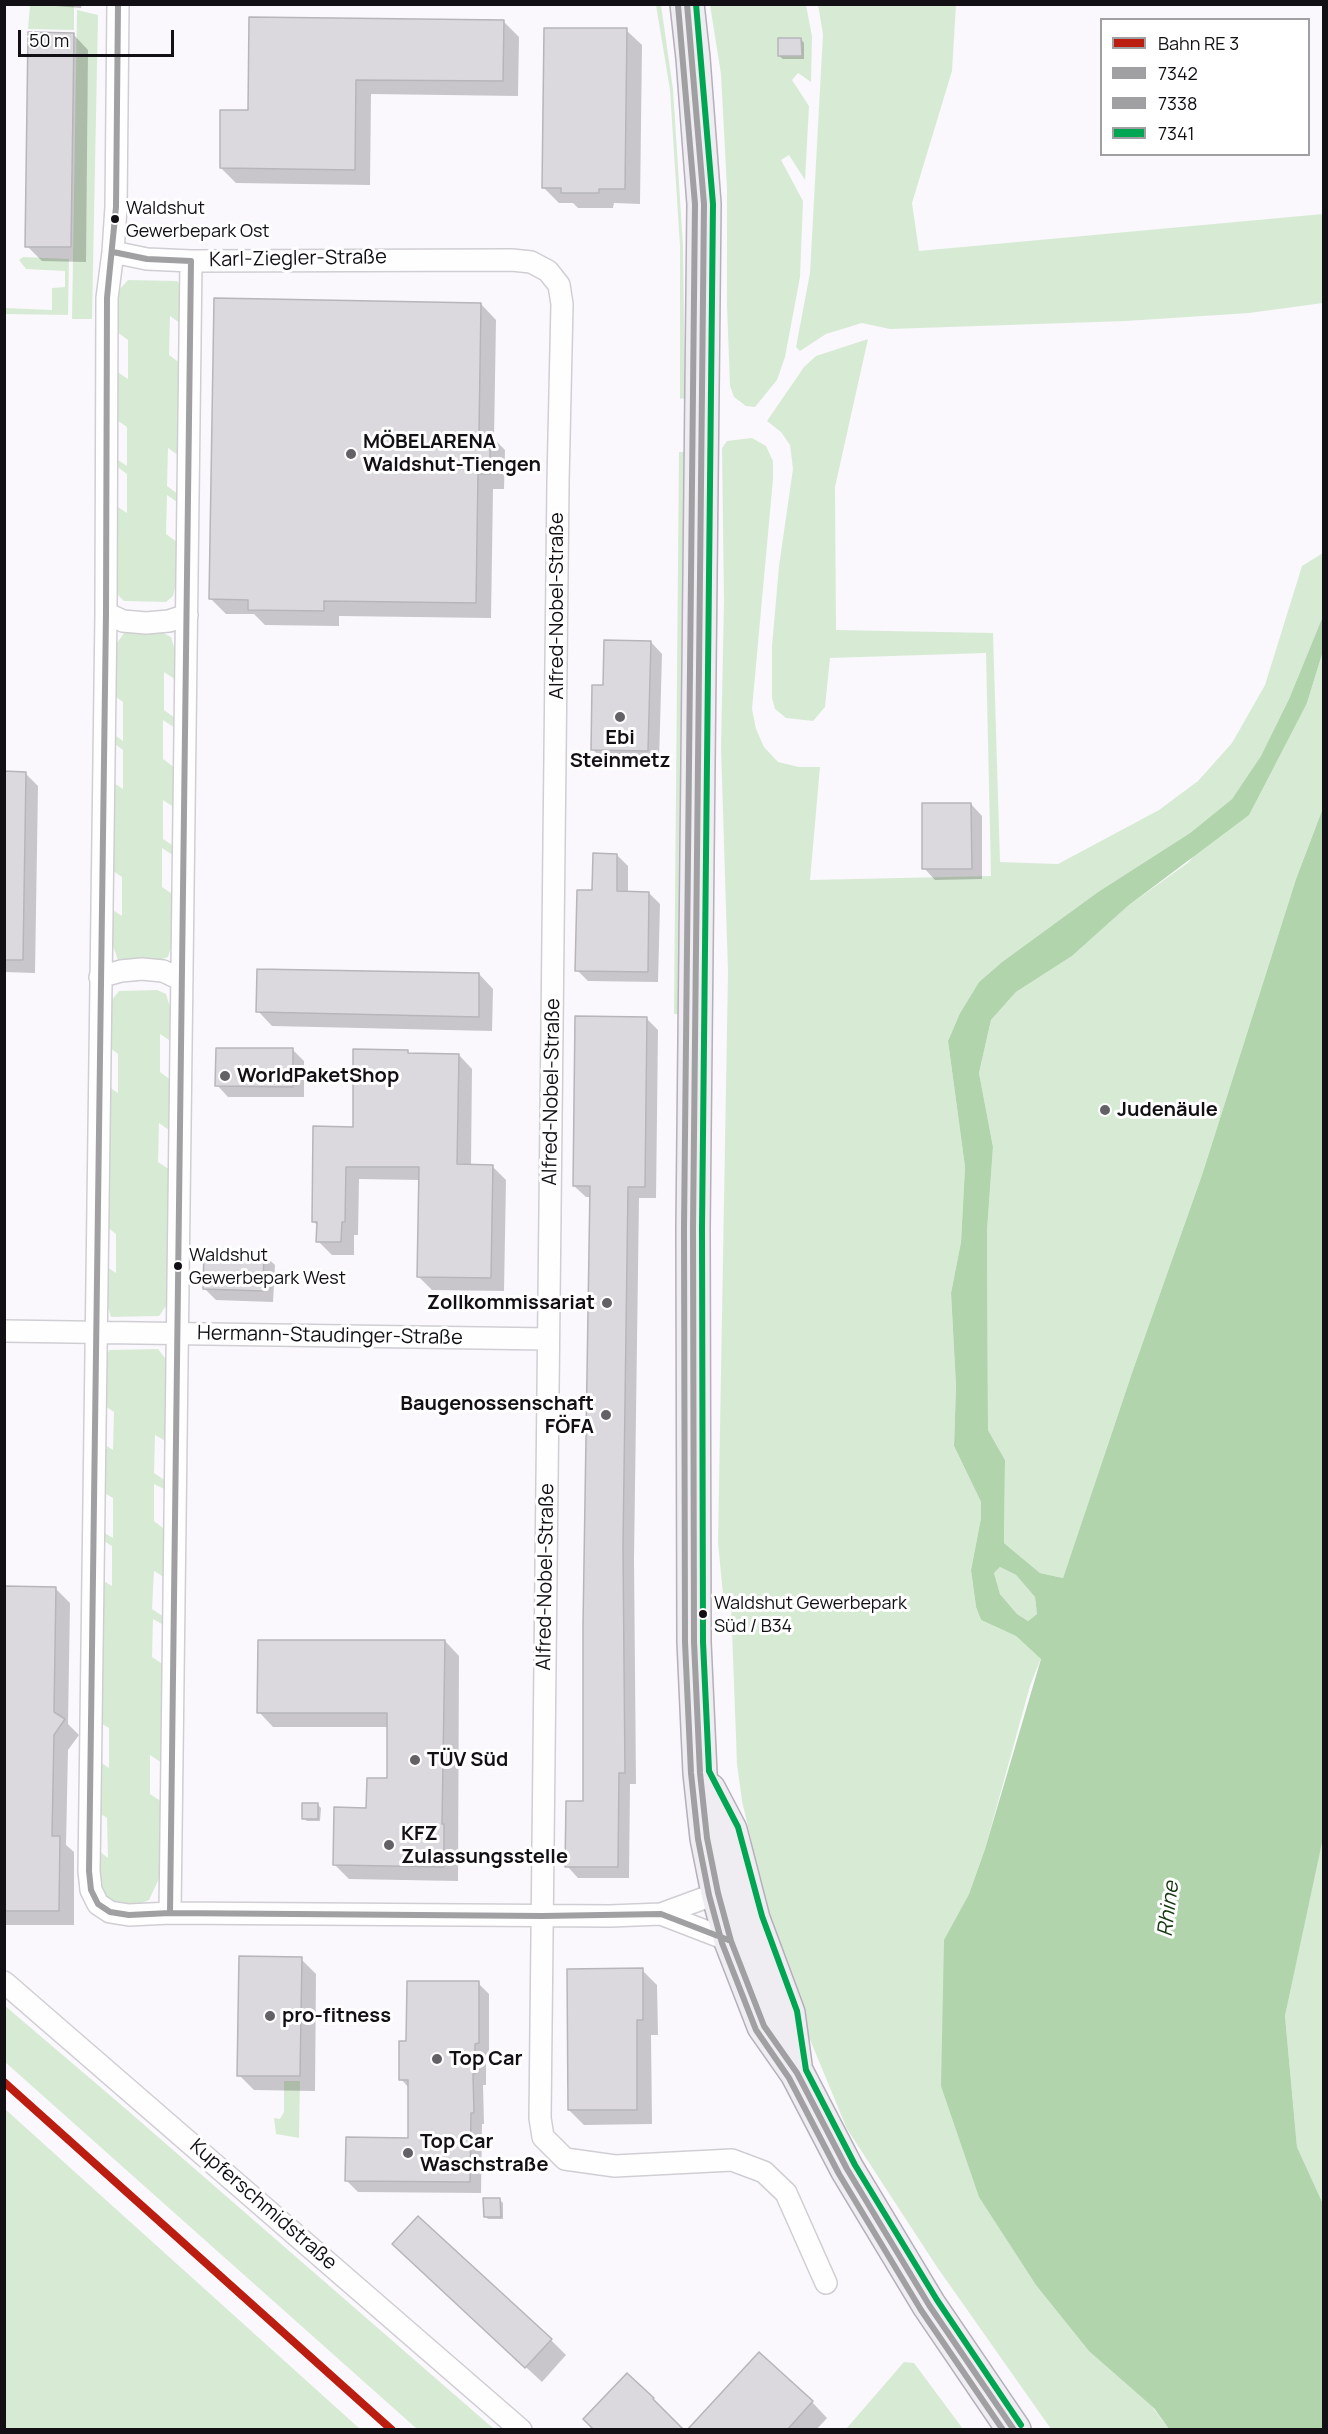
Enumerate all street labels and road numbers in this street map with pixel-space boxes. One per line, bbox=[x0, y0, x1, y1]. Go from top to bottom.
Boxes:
street label: Karl-Ziegler-Straße bbox=[209, 245, 387, 273]
street label: Alfred-Nobel-Straße bbox=[545, 512, 569, 700]
street label: Alfred-Nobel-Straße bbox=[538, 998, 566, 1186]
street label: Hermann-Staudinger-Straße bbox=[197, 1322, 463, 1350]
street label: Alfred-Nobel-Straße bbox=[532, 1483, 560, 1671]
street label: Kupferschmidstraße bbox=[185, 2135, 341, 2275]

